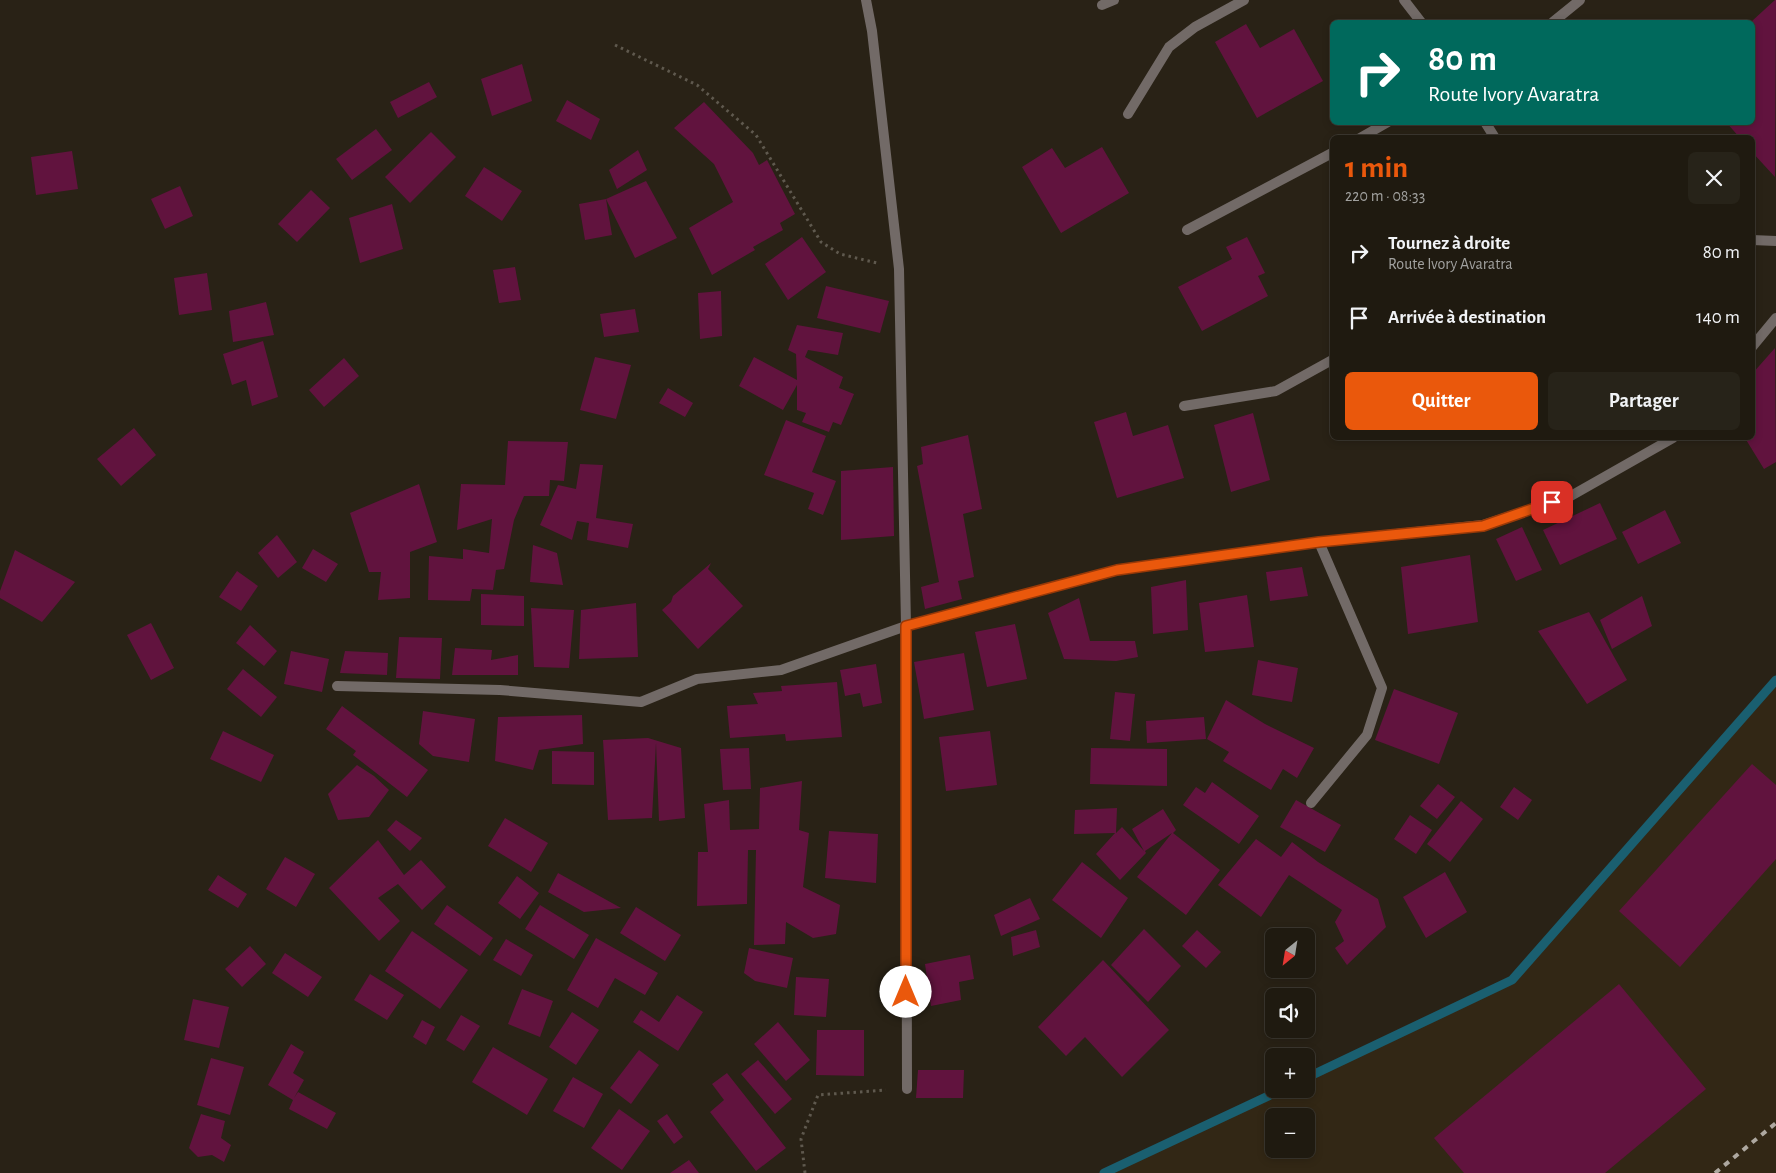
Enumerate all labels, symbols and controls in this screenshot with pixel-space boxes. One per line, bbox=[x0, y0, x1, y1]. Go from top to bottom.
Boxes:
icon: right bbox=[1345, 40, 1410, 105]
text: 80 m bbox=[1428, 42, 1497, 77]
text: Route Ivory Avaratra bbox=[1428, 83, 1599, 105]
button: close bbox=[1688, 152, 1740, 204]
text: 1 min bbox=[1345, 153, 1408, 183]
text: 220 m · 08:33 bbox=[1345, 188, 1425, 204]
text: Tournez à droite bbox=[1388, 234, 1510, 253]
icon: right bbox=[1345, 239, 1373, 267]
text: 80 m bbox=[1703, 243, 1740, 262]
text: Route Ivory Avaratra bbox=[1388, 256, 1513, 272]
icon: arrive bbox=[1345, 304, 1373, 332]
text: Arrivée à destination bbox=[1388, 308, 1546, 327]
text: 140 m bbox=[1696, 308, 1740, 327]
button: Quitter bbox=[1345, 372, 1538, 430]
button: Partager bbox=[1548, 372, 1740, 430]
pin bbox=[1531, 481, 1573, 523]
icon: arrive bbox=[1538, 488, 1566, 516]
north arrow bbox=[1265, 928, 1315, 978]
map controls bbox=[1265, 928, 1315, 1158]
position arrow bbox=[879, 965, 931, 1017]
button: sound bbox=[1265, 988, 1315, 1038]
button: + bbox=[1265, 1048, 1315, 1098]
button: − bbox=[1265, 1108, 1315, 1158]

